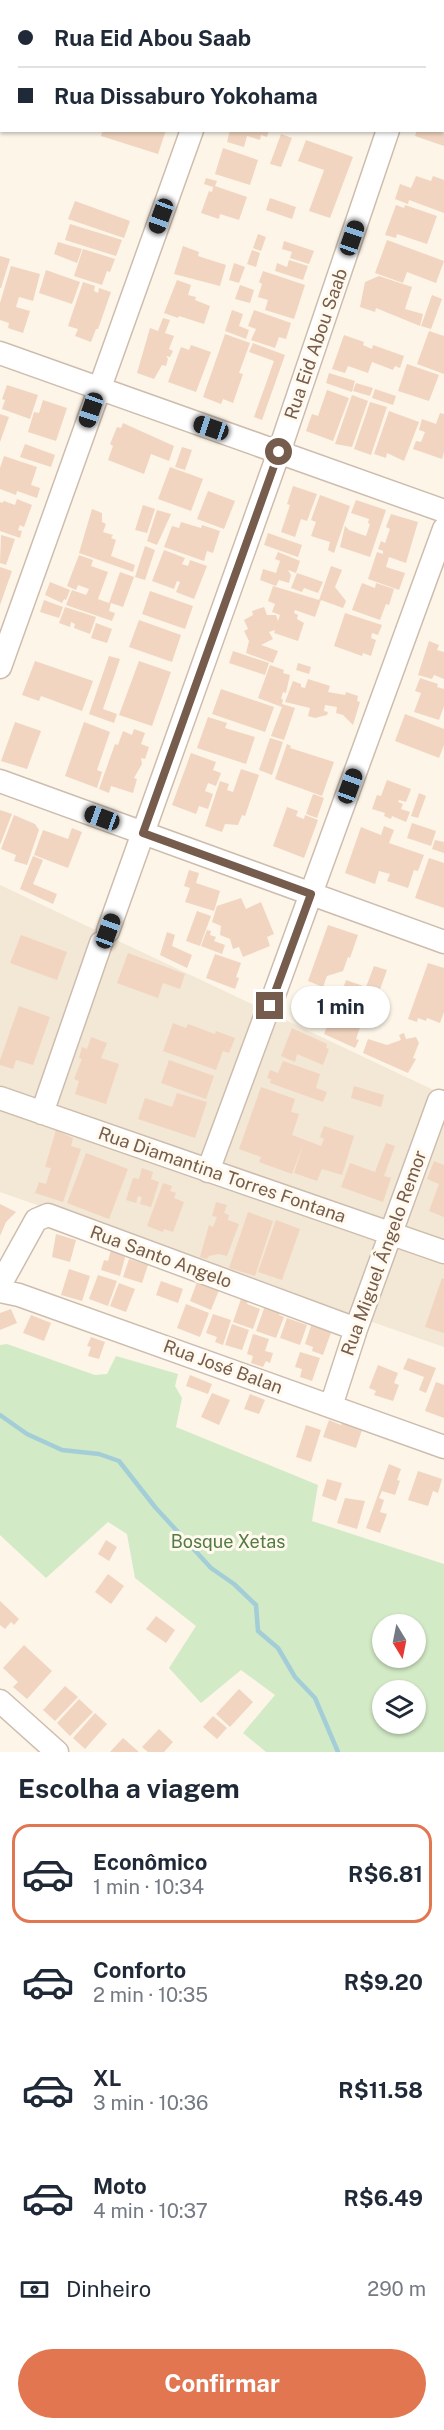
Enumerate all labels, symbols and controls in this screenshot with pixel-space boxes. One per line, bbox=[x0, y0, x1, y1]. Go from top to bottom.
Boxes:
text: Rua Eid Abou Saab bbox=[54, 25, 251, 51]
text: Rua Dissaburo Yokohama bbox=[54, 83, 318, 109]
car bbox=[146, 196, 176, 236]
car bbox=[338, 218, 366, 258]
street label: Rua Eid Abou Saab bbox=[280, 266, 351, 422]
car bbox=[77, 390, 105, 430]
car bbox=[191, 414, 231, 442]
route start bbox=[265, 438, 292, 465]
car bbox=[335, 766, 365, 806]
car bbox=[82, 803, 122, 833]
car bbox=[93, 911, 123, 951]
callout: 1 min bbox=[291, 985, 390, 1027]
route end bbox=[256, 992, 283, 1019]
text: 1 min bbox=[316, 995, 365, 1019]
street label: Rua Diamantina Torres Fontana bbox=[96, 1122, 349, 1227]
street label: Rua Miguel Ângelo Remor bbox=[337, 1147, 431, 1358]
street label: Rua Santo Angelo bbox=[87, 1221, 235, 1292]
street label: Rua José Balan bbox=[161, 1335, 286, 1398]
park label: Bosque Xetas bbox=[171, 1531, 285, 1552]
north arrow bbox=[372, 1614, 426, 1668]
map controls bbox=[372, 1614, 426, 1734]
button: layers bbox=[372, 1680, 426, 1734]
text: Escolha a viagem bbox=[18, 1772, 240, 1804]
icon: car bbox=[21, 1847, 75, 1901]
text: Econômico bbox=[93, 1849, 208, 1875]
text: R$6.81 bbox=[348, 1861, 423, 1887]
text: 1 min · 10:34 bbox=[93, 1875, 204, 1899]
icon: car bbox=[21, 1955, 75, 2009]
text: Conforto bbox=[93, 1957, 186, 1983]
text: R$9.20 bbox=[344, 1969, 423, 1995]
text: 2 min · 10:35 bbox=[93, 1983, 208, 2007]
icon: car bbox=[21, 2063, 75, 2117]
text: XL bbox=[93, 2065, 121, 2091]
text: R$11.58 bbox=[338, 2077, 423, 2103]
text: 3 min · 10:36 bbox=[93, 2091, 208, 2115]
icon: car bbox=[21, 2171, 75, 2225]
text: Moto bbox=[93, 2173, 147, 2199]
text: R$6.49 bbox=[343, 2185, 423, 2211]
text: 4 min · 10:37 bbox=[93, 2199, 208, 2223]
icon: cash bbox=[18, 2273, 51, 2306]
text: Dinheiro bbox=[66, 2276, 151, 2302]
text: 290 m bbox=[367, 2277, 426, 2301]
button: Confirmar bbox=[18, 2349, 426, 2418]

